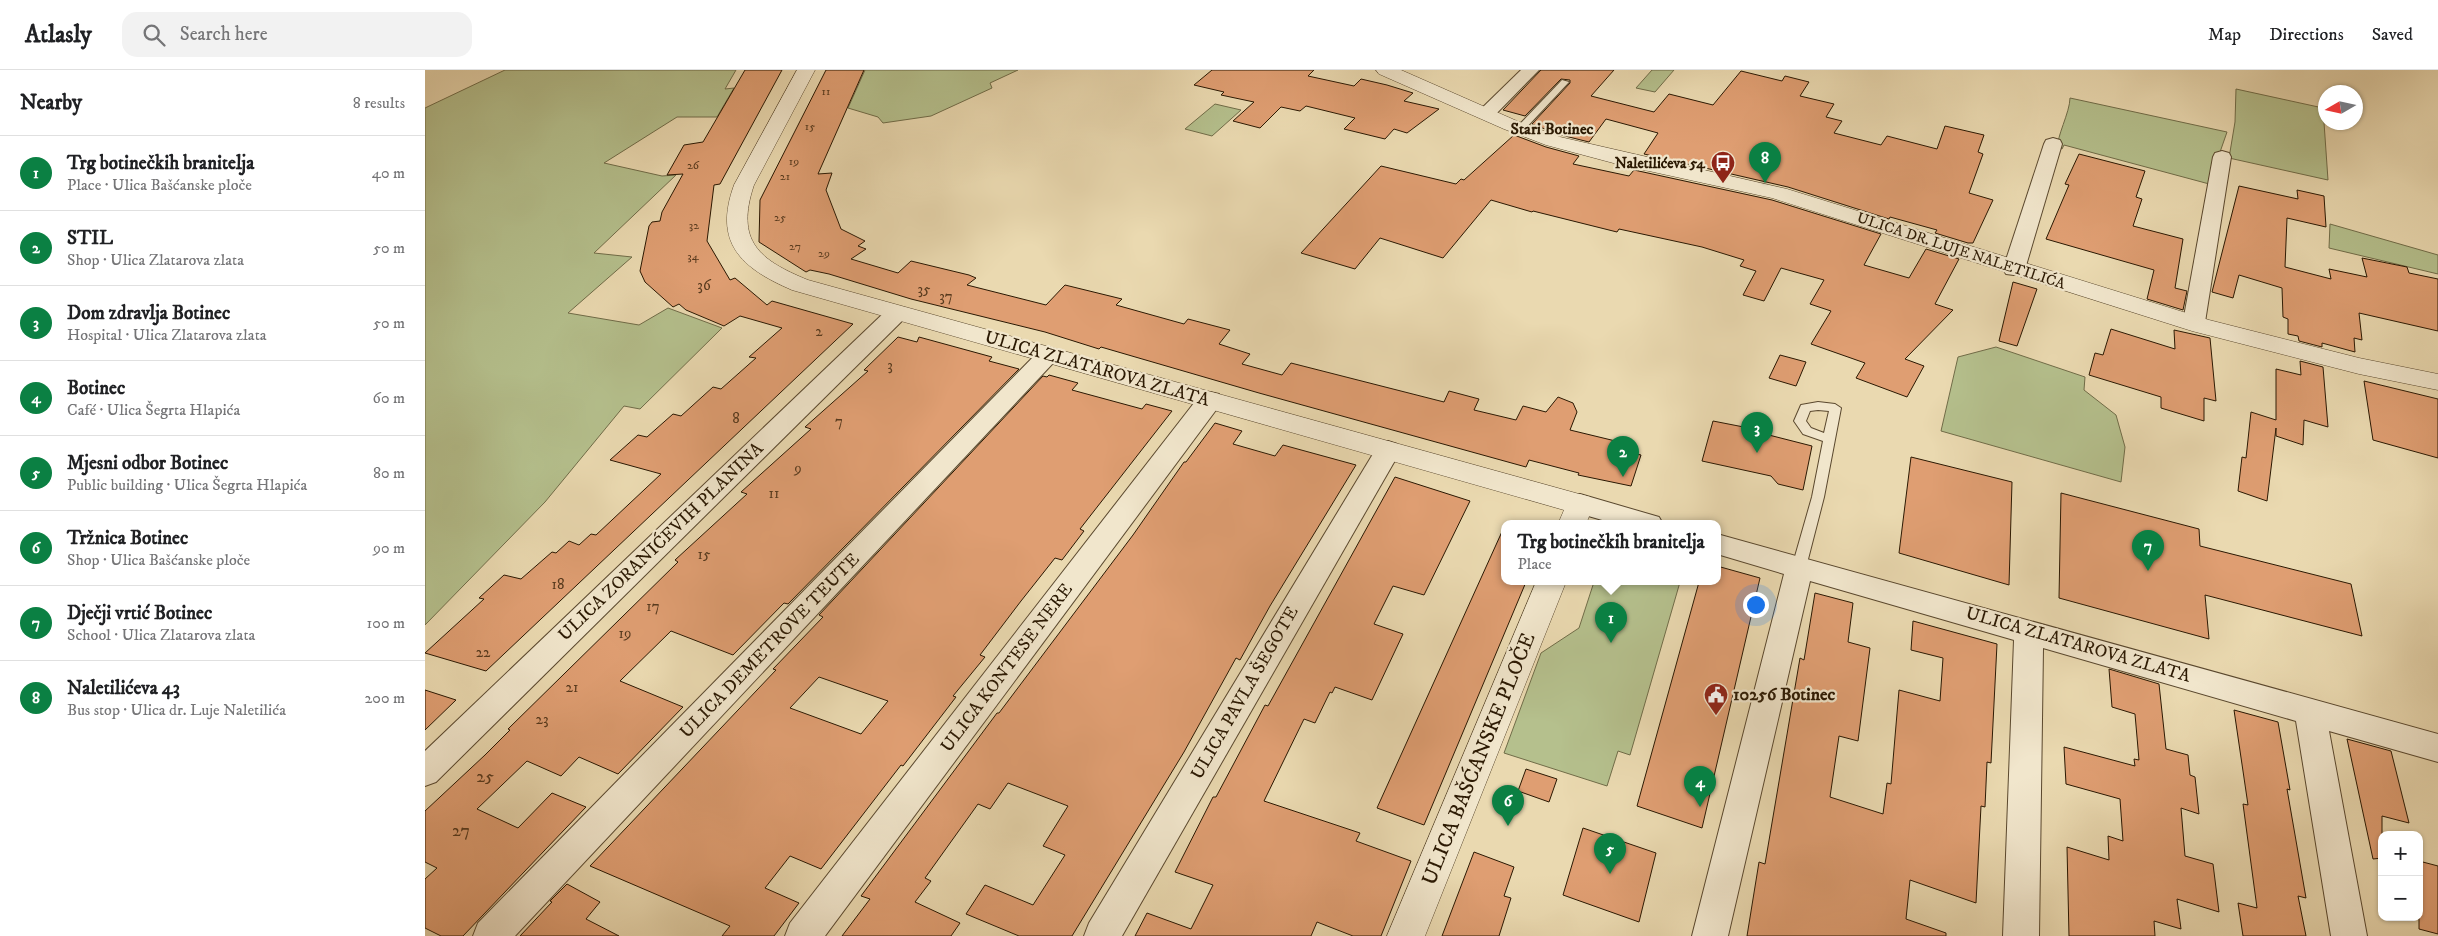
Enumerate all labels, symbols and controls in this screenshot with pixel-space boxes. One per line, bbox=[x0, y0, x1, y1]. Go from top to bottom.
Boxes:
search box bbox=[122, 12, 472, 57]
text: Atlasly bbox=[25, 20, 92, 50]
icon: search bbox=[140, 21, 168, 49]
text: Search here bbox=[180, 23, 268, 46]
text: Map bbox=[2208, 24, 2241, 46]
text: Directions bbox=[2269, 24, 2344, 46]
text: Saved bbox=[2372, 24, 2413, 46]
house number: 11 bbox=[822, 84, 830, 99]
north arrow bbox=[2318, 85, 2363, 130]
text: Nearby bbox=[20, 90, 82, 116]
text: 8 results bbox=[353, 93, 405, 113]
house number: 15 bbox=[805, 119, 815, 134]
district label: Stari Botinec bbox=[1511, 119, 1594, 139]
pin: 8 bbox=[1749, 142, 1781, 183]
bus stop icon: Naletilićeva 54 bbox=[1710, 150, 1736, 184]
text: Trg botinečkih branitelja bbox=[67, 152, 254, 175]
house number: 19 bbox=[789, 154, 799, 169]
place label: Naletilićeva 54 bbox=[1615, 154, 1706, 173]
house number: 26 bbox=[687, 158, 700, 173]
text: 1 bbox=[33, 163, 39, 183]
text: 40 m bbox=[372, 163, 405, 183]
house number: 21 bbox=[780, 169, 790, 184]
text: Place · Ulica Bašćanske ploče bbox=[67, 175, 252, 195]
street label: ULICA DR. LUJE NALETILIĆA bbox=[1854, 207, 2068, 294]
house number: 25 bbox=[774, 210, 786, 225]
house number: 32 bbox=[689, 218, 699, 233]
text: STIL bbox=[67, 227, 113, 250]
text: 2 bbox=[32, 238, 40, 258]
text: 50 m bbox=[373, 238, 405, 258]
house number: 27 bbox=[789, 239, 801, 254]
house number: 29 bbox=[818, 246, 830, 261]
house number: 34 bbox=[687, 249, 700, 264]
text: Shop · Ulica Zlatarova zlata bbox=[67, 250, 244, 270]
house number: 36 bbox=[697, 276, 712, 295]
house number: 35 bbox=[917, 280, 931, 299]
house number: 37 bbox=[939, 287, 953, 306]
text: Dom zdravlja Botinec bbox=[67, 302, 230, 325]
text: 3 bbox=[33, 313, 39, 333]
text: 50 m bbox=[373, 313, 405, 333]
house number: 2 bbox=[815, 322, 823, 341]
text: Hospital · Ulica Zlatarova zlata bbox=[67, 325, 267, 345]
street label: ULICA ZLATAROVA ZLATA bbox=[982, 326, 1212, 412]
house number: 3 bbox=[887, 356, 893, 375]
text: Botinec bbox=[67, 377, 125, 400]
text: 4 bbox=[31, 388, 41, 408]
text: 60 m bbox=[373, 388, 405, 408]
text: Café · Ulica Šegrta Hlapića bbox=[67, 400, 240, 420]
house number: 8 bbox=[732, 409, 740, 428]
house number: 7 bbox=[835, 412, 843, 431]
pin: 3 bbox=[1741, 412, 1773, 453]
pin: 2 bbox=[1607, 436, 1639, 477]
street label: ULICA ZORANIĆEVIH PLANINA bbox=[553, 437, 769, 646]
text: Mjesni odbor Botinec bbox=[67, 452, 228, 475]
house number: 9 bbox=[793, 459, 802, 478]
text: 5 bbox=[32, 463, 40, 483]
text: 80 m bbox=[373, 463, 405, 483]
text: Public building · Ulica Šegrta Hlapića bbox=[67, 475, 307, 495]
house number: 11 bbox=[768, 484, 780, 503]
popup bbox=[1501, 520, 1721, 585]
text: Tržnica Botinec bbox=[67, 527, 188, 550]
pin: 7 bbox=[2132, 530, 2164, 571]
text: Trg botinečkih branitelja bbox=[1517, 531, 1705, 554]
text: 6 bbox=[32, 538, 40, 558]
text: 90 m bbox=[373, 538, 405, 558]
house number: 15 bbox=[698, 545, 711, 564]
street label: ULICA DEMETROVE TEUTE bbox=[676, 549, 865, 743]
text: Shop · Ulica Bašćanske ploče bbox=[67, 550, 250, 570]
text: Place bbox=[1517, 554, 1552, 574]
house number: 18 bbox=[551, 575, 565, 594]
street label: ULICA KONTESE NERE bbox=[936, 579, 1078, 757]
your location bbox=[1743, 592, 1769, 618]
house number: 17 bbox=[646, 597, 660, 616]
text: Dječji vrtić Botinec bbox=[67, 602, 212, 625]
street label: ULICA PAVLA ŠEGOTE bbox=[1186, 602, 1304, 783]
pin: 1 bbox=[1595, 602, 1627, 643]
street label: ULICA ZLATAROVA ZLATA bbox=[1963, 602, 2193, 688]
text: 7 bbox=[32, 613, 40, 633]
text: 100 m bbox=[367, 613, 405, 633]
house number: 19 bbox=[619, 624, 631, 643]
text: School · Ulica Zlatarova zlata bbox=[67, 625, 255, 645]
street label: ULICA BAŠĆANSKE PLOČE bbox=[1415, 628, 1542, 889]
house number: 22 bbox=[476, 643, 491, 662]
text: Naletilićeva 43 bbox=[67, 677, 180, 700]
house number: 21 bbox=[566, 678, 578, 697]
public building icon: 10256 Botinec bbox=[1703, 682, 1729, 716]
place label: 10256 Botinec bbox=[1733, 684, 1835, 706]
text: 8 bbox=[32, 688, 40, 708]
text: 200 m bbox=[364, 688, 405, 708]
text: Bus stop · Ulica dr. Luje Naletilića bbox=[67, 700, 286, 720]
house number: 23 bbox=[536, 710, 548, 729]
house number: 25 bbox=[476, 766, 494, 788]
pin: 4 bbox=[1684, 766, 1716, 807]
pin: 6 bbox=[1492, 785, 1524, 826]
house number: 27 bbox=[452, 820, 470, 842]
map controls bbox=[2378, 831, 2423, 921]
button: + bbox=[2378, 831, 2423, 876]
pin: 5 bbox=[1594, 833, 1626, 874]
button: − bbox=[2378, 876, 2423, 921]

